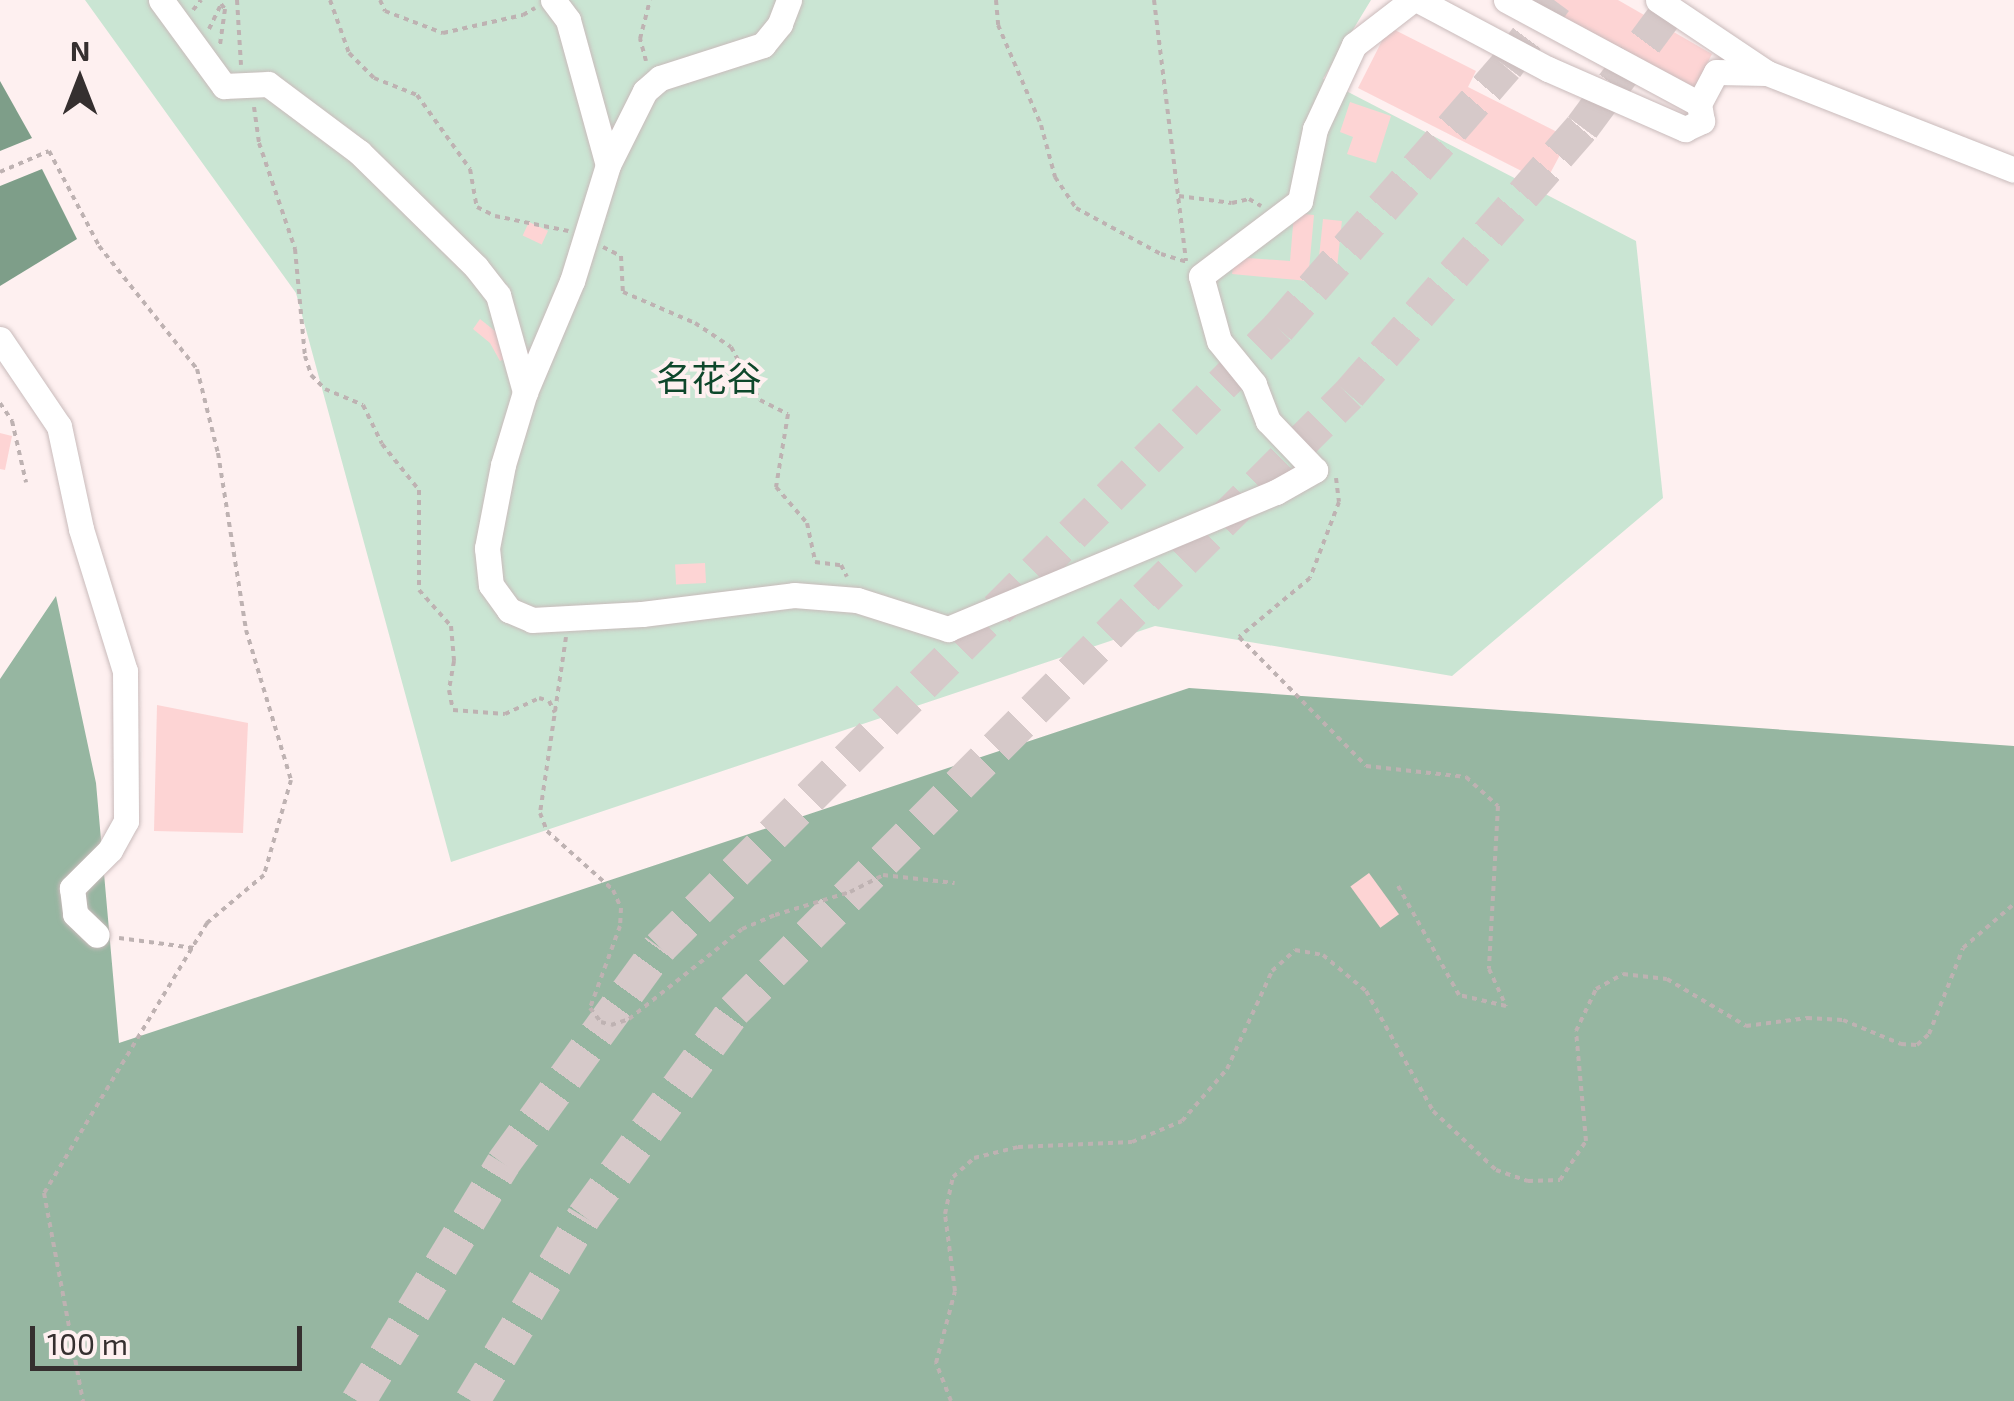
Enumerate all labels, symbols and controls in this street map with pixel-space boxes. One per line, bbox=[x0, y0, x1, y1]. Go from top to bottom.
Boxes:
north arrow bbox=[30, 30, 130, 130]
text: N bbox=[70, 33, 90, 67]
park label: 名花谷 bbox=[657, 356, 761, 398]
scale bar bbox=[35, 1306, 308, 1368]
text: 100 m bbox=[47, 1325, 128, 1361]

